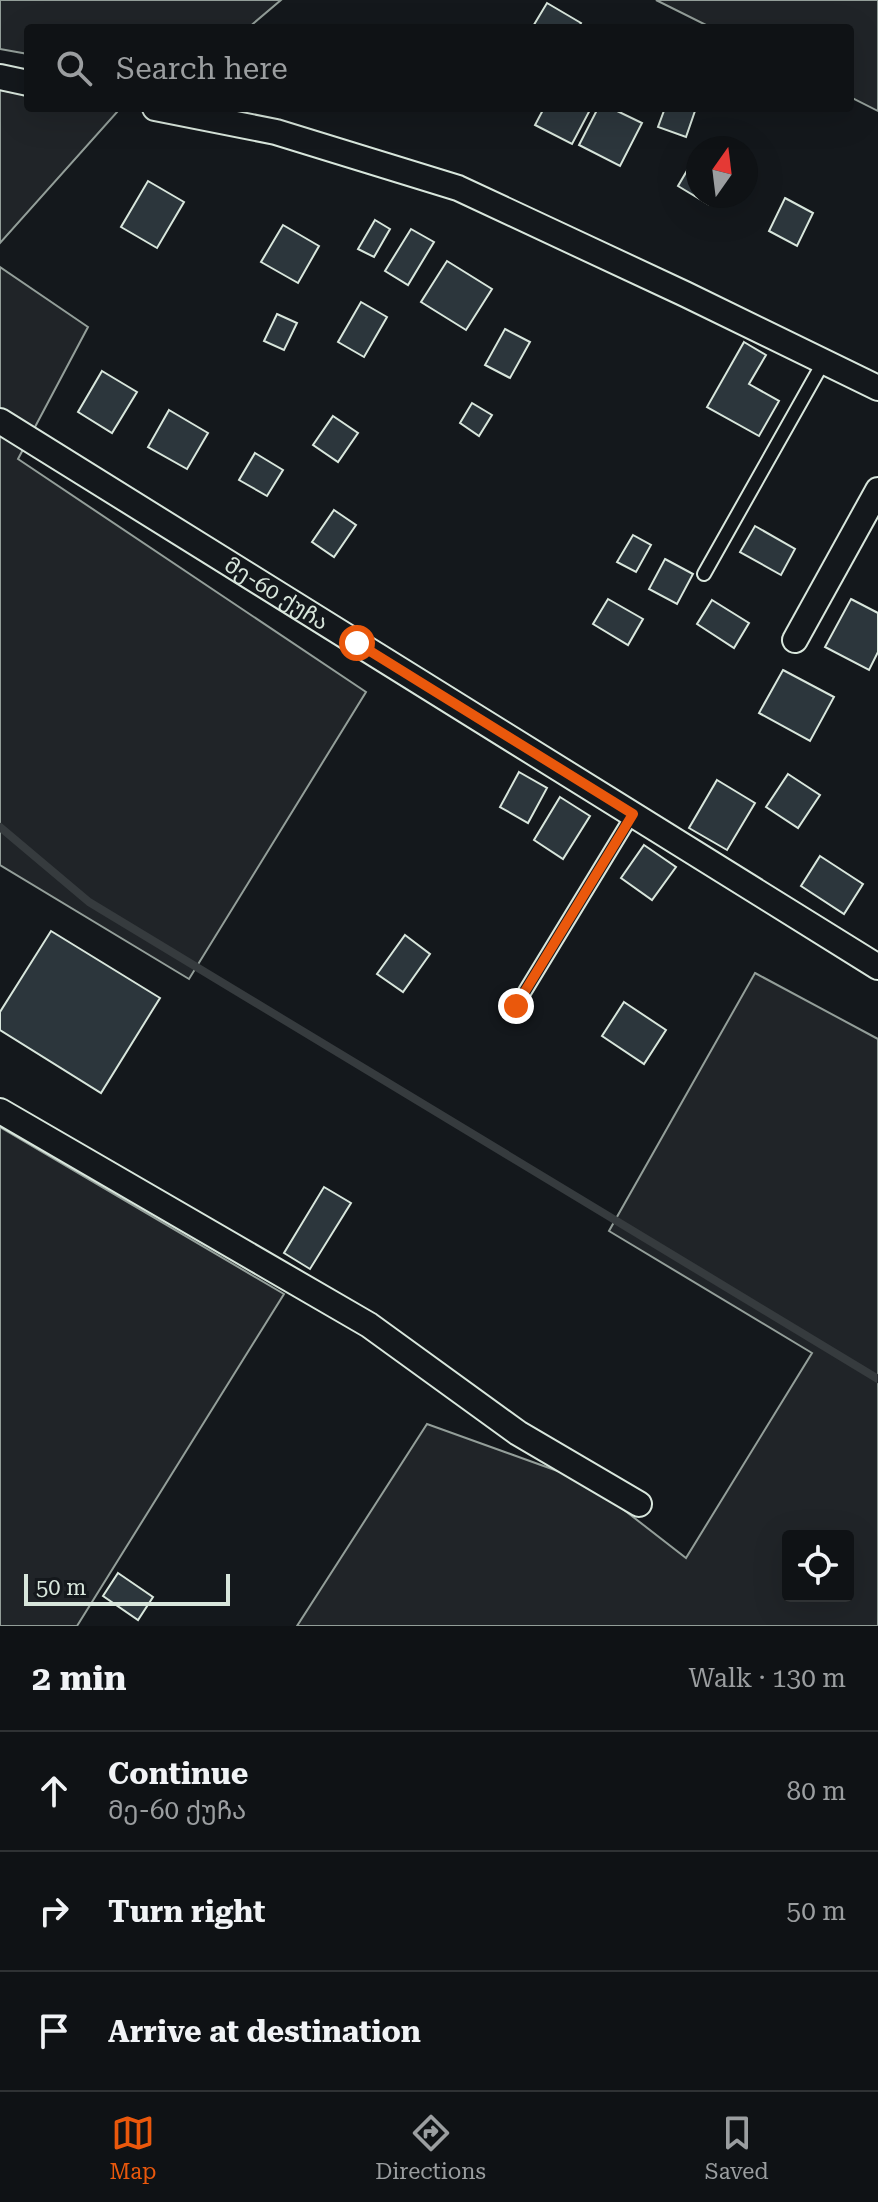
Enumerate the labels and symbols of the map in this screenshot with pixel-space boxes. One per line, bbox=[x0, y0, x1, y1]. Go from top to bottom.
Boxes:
north arrow bbox=[686, 136, 758, 208]
street label: მე-60 ქუჩა bbox=[220, 552, 333, 635]
route start bbox=[339, 625, 375, 661]
route end bbox=[498, 988, 534, 1024]
scale bar bbox=[24, 1570, 230, 1606]

